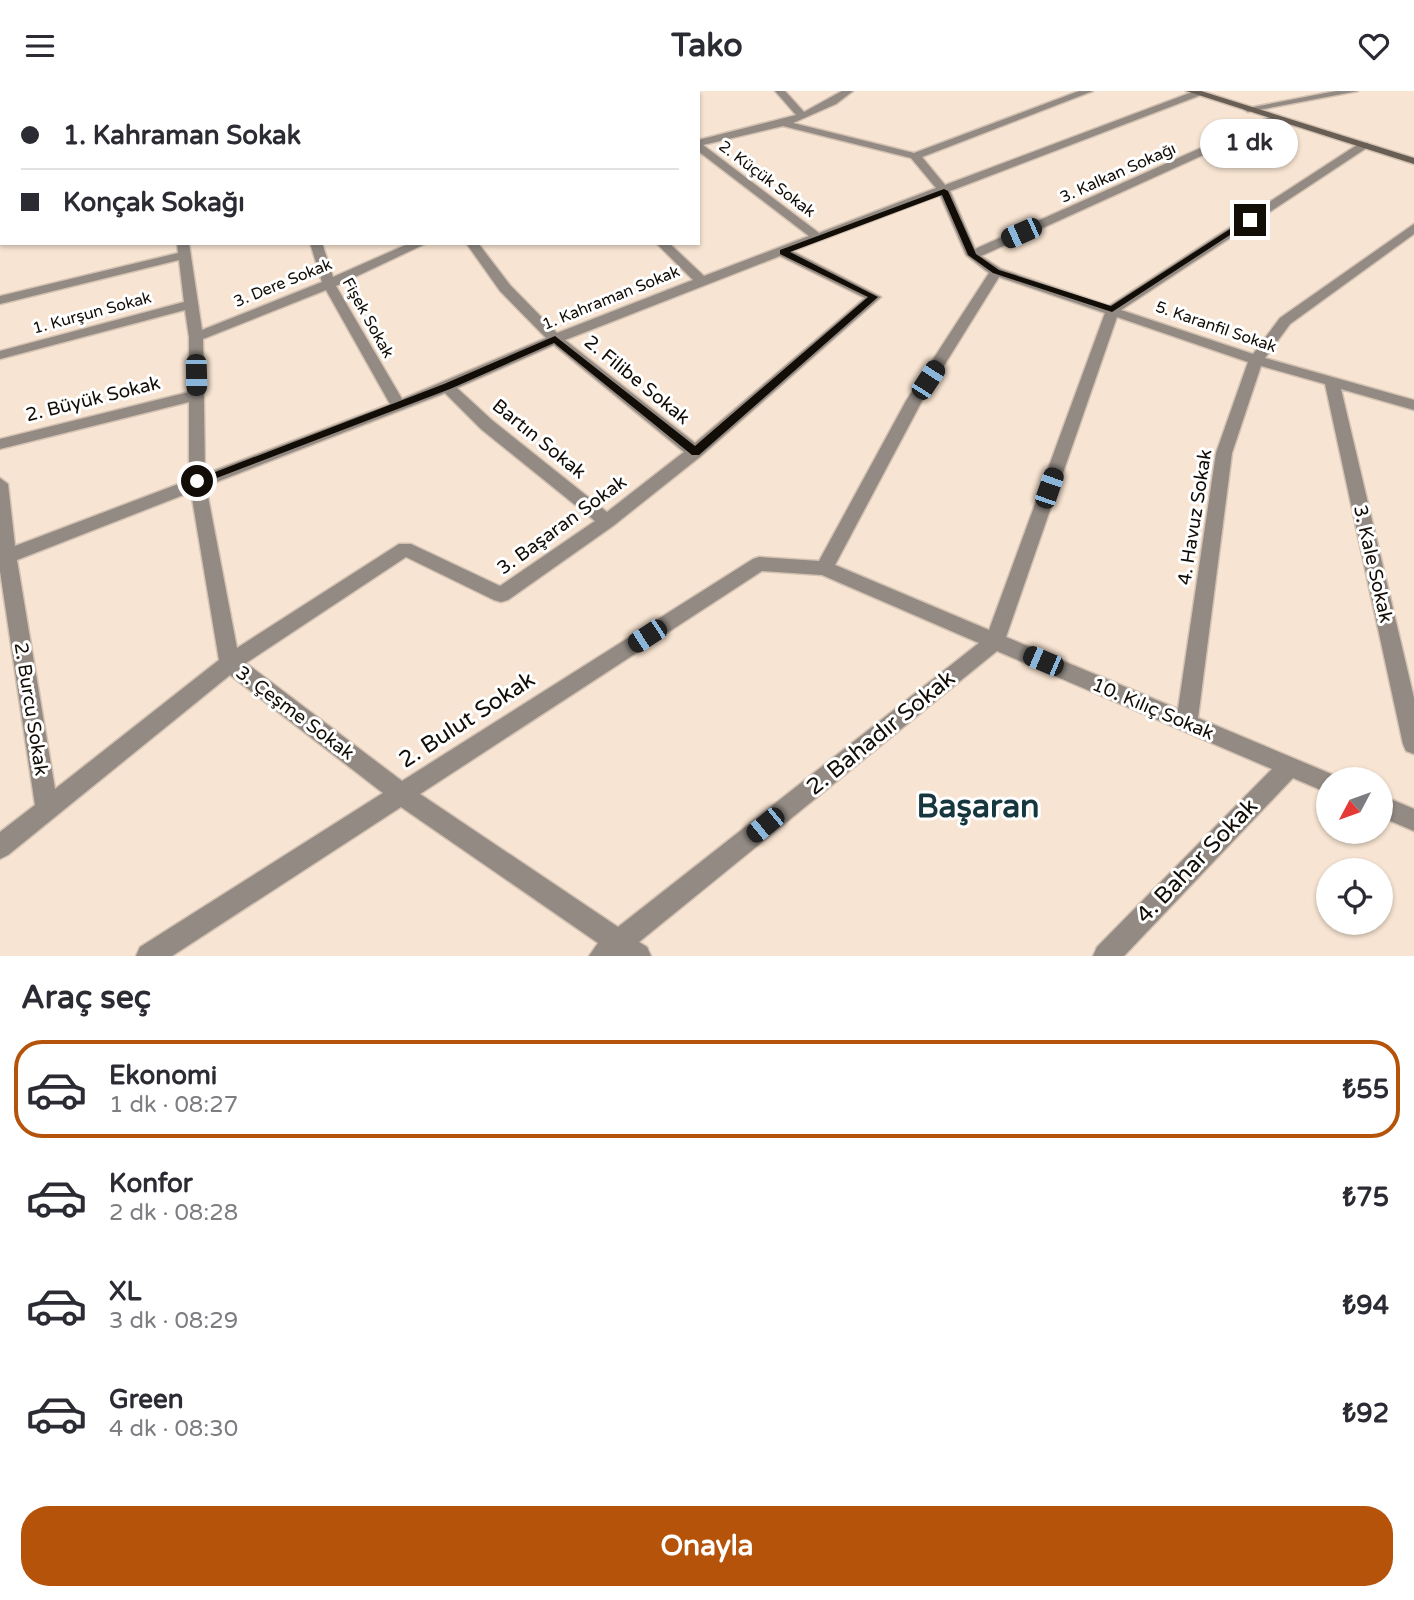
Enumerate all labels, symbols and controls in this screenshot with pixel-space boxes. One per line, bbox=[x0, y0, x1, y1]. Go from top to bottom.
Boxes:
icon: menu bbox=[21, 27, 59, 65]
text: Tako bbox=[671, 27, 743, 65]
icon: heart bbox=[1355, 27, 1393, 65]
callout: 1 dk bbox=[1201, 118, 1299, 167]
text: 1. Kahraman Sokak bbox=[63, 120, 301, 151]
text: 1 dk bbox=[1225, 129, 1273, 157]
street label: 2. Küçük Sokak bbox=[715, 136, 819, 222]
street label: 3. Kalkan Sokağı bbox=[1057, 138, 1179, 208]
text: Konçak Sokağı bbox=[63, 187, 245, 218]
route end bbox=[1234, 204, 1266, 236]
car bbox=[998, 215, 1045, 251]
street label: 3. Dere Sokak bbox=[231, 254, 335, 312]
street label: 1. Kahraman Sokak bbox=[539, 261, 683, 335]
street label: Fişek Sokak bbox=[338, 274, 398, 362]
street label: 1. Kurşun Sokak bbox=[30, 287, 154, 338]
street label: 5. Karanfil Sokak bbox=[1153, 297, 1279, 357]
street label: 2. Filibe Sokak bbox=[580, 331, 694, 429]
car bbox=[186, 354, 207, 396]
car bbox=[908, 357, 949, 403]
street label: 2. Büyük Sokak bbox=[23, 372, 163, 426]
street label: Bartın Sokak bbox=[488, 395, 590, 483]
street label: 4. Havuz Sokak bbox=[1173, 448, 1217, 586]
route start bbox=[181, 465, 213, 497]
car bbox=[1033, 465, 1066, 511]
street label: 3. Başaran Sokak bbox=[493, 471, 631, 579]
street label: 3. Kale Sokak bbox=[1349, 503, 1397, 625]
car bbox=[624, 616, 671, 656]
street label: 2. Burcu Sokak bbox=[10, 641, 52, 777]
car bbox=[1020, 643, 1067, 679]
street label: 3. Çeşme Sokak bbox=[232, 661, 358, 765]
street label: 2. Bahadır Sokak bbox=[801, 664, 961, 802]
street label: 2. Bulut Sokak bbox=[394, 666, 540, 774]
street label: 10. Kılıç Sokak bbox=[1089, 673, 1217, 745]
north arrow bbox=[1316, 767, 1393, 843]
map controls bbox=[1316, 767, 1393, 935]
district label: Başaran bbox=[916, 788, 1040, 826]
street label: 4. Bahar Sokak bbox=[1130, 793, 1264, 929]
car bbox=[743, 804, 788, 846]
button: locate bbox=[1316, 858, 1393, 935]
text: Araç seç bbox=[21, 979, 151, 1017]
icon: car bbox=[25, 1058, 88, 1121]
text: Ekonomi bbox=[109, 1060, 217, 1091]
text: ₺55 bbox=[1343, 1074, 1389, 1105]
text: 1 dk · 08:27 bbox=[109, 1091, 238, 1119]
icon: car bbox=[25, 1166, 88, 1229]
text: Konfor bbox=[109, 1168, 193, 1199]
text: ₺75 bbox=[1343, 1182, 1389, 1213]
text: 2 dk · 08:28 bbox=[109, 1199, 238, 1227]
icon: car bbox=[25, 1274, 88, 1337]
text: XL bbox=[109, 1276, 141, 1307]
text: ₺94 bbox=[1343, 1290, 1389, 1321]
text: 3 dk · 08:29 bbox=[109, 1307, 238, 1335]
icon: car bbox=[25, 1382, 88, 1445]
text: Green bbox=[109, 1384, 184, 1415]
text: ₺92 bbox=[1343, 1398, 1389, 1429]
text: 4 dk · 08:30 bbox=[109, 1415, 238, 1443]
button: Onayla bbox=[21, 1506, 1393, 1586]

